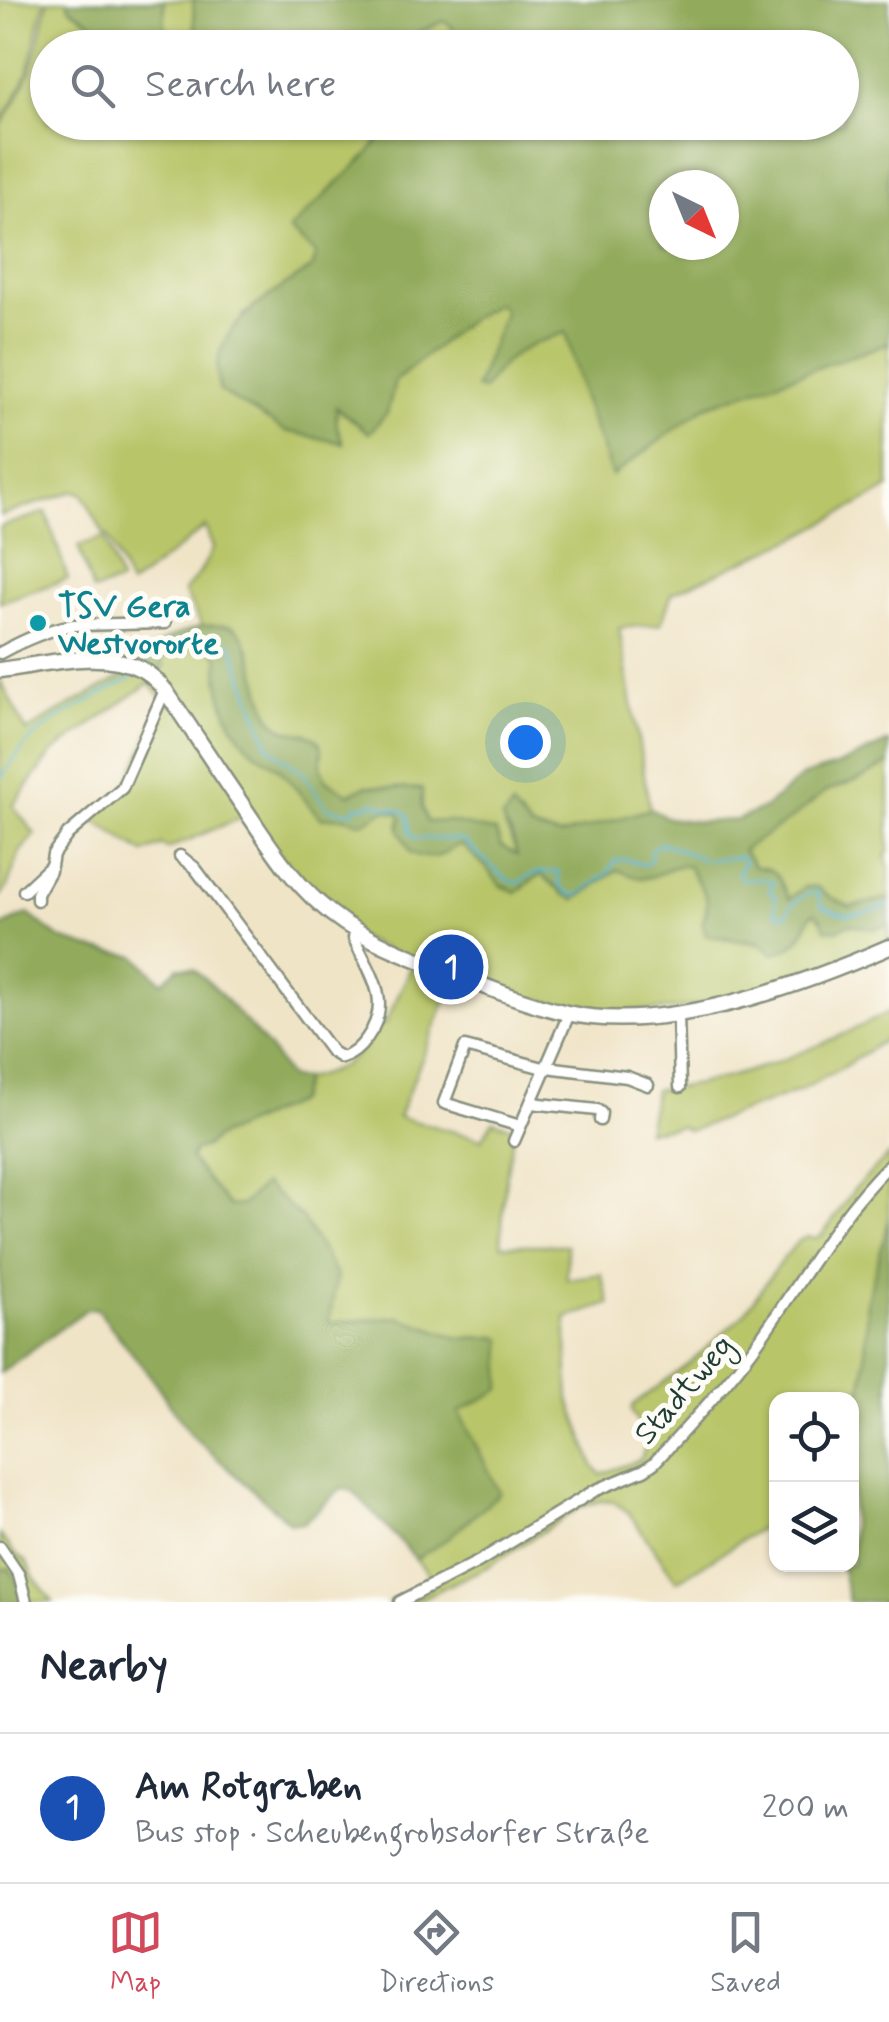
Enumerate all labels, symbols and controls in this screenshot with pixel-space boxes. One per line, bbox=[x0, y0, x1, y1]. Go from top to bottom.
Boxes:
search box bbox=[30, 30, 859, 140]
icon: search bbox=[65, 58, 120, 113]
text: Search here bbox=[145, 61, 336, 110]
north arrow bbox=[649, 170, 739, 260]
place label: TSV Gera Westvororte bbox=[58, 586, 219, 665]
marker: TSV Gera Westvororte bbox=[27, 612, 49, 634]
your location bbox=[500, 717, 551, 768]
pin: 1 bbox=[418, 930, 484, 1004]
street label: Stadtweg bbox=[625, 1326, 745, 1456]
map controls bbox=[769, 1392, 859, 1572]
button: locate bbox=[769, 1392, 859, 1482]
button: layers bbox=[769, 1482, 859, 1572]
text: Nearby bbox=[40, 1640, 168, 1695]
text: Am Rotgraben bbox=[135, 1763, 362, 1812]
text: 1 bbox=[65, 1787, 80, 1829]
text: 200 m bbox=[762, 1787, 849, 1829]
text: Bus stop · Scheubengrobsdorfer Straße bbox=[135, 1812, 649, 1854]
tab: Map bbox=[108, 1905, 163, 2002]
tab: Directions bbox=[379, 1905, 494, 2002]
tab: Saved bbox=[710, 1905, 781, 2002]

